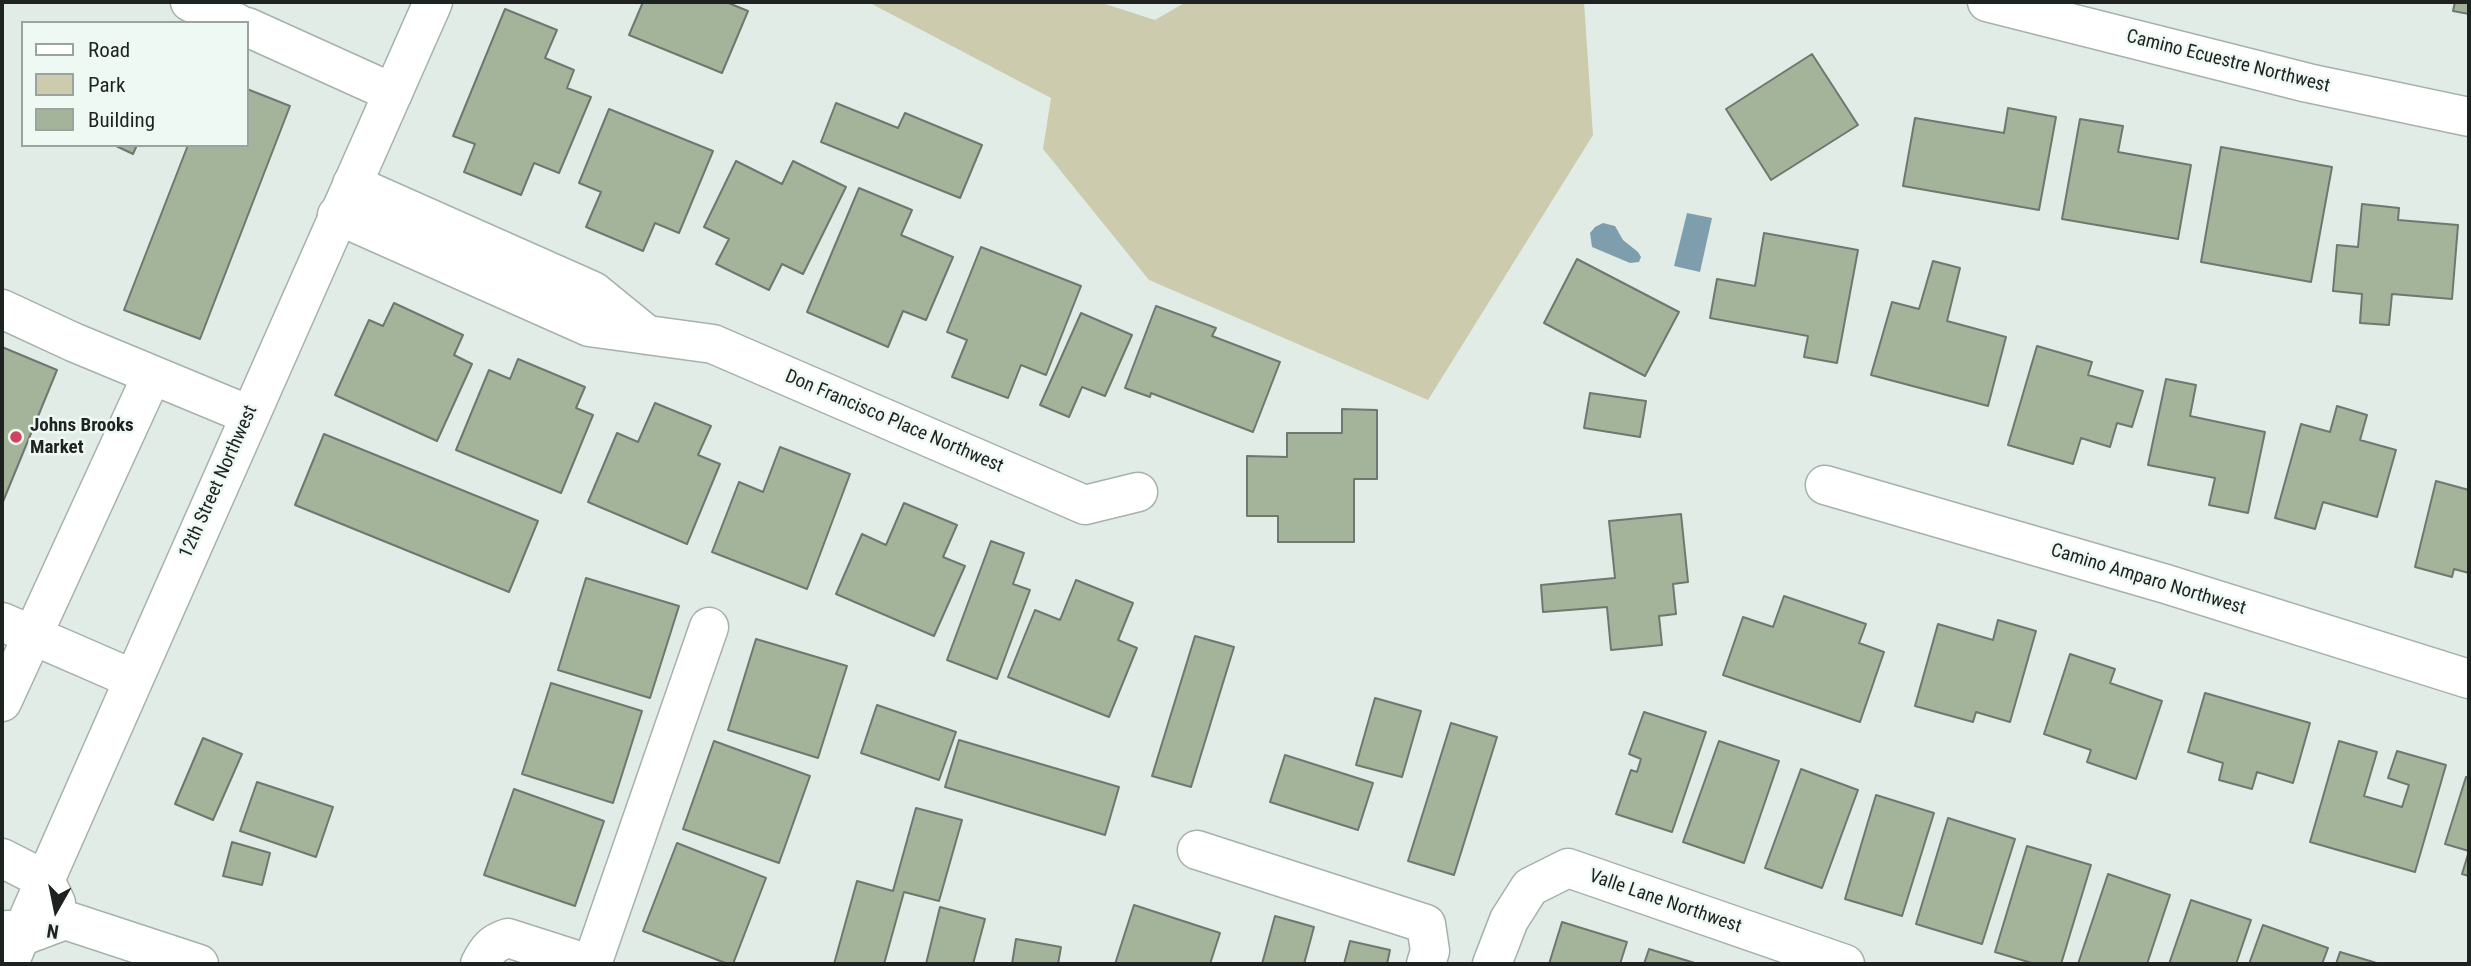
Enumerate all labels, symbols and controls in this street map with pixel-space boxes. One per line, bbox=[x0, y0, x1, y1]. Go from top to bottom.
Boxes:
legend bbox=[21, 21, 248, 147]
street label: Camino Ecuestre Northwest bbox=[2124, 26, 2332, 98]
text: Road bbox=[88, 38, 130, 62]
text: Park bbox=[88, 73, 125, 97]
text: Building bbox=[88, 108, 155, 132]
street label: Don Francisco Place Northwest bbox=[781, 366, 1007, 478]
street label: 12th Street Northwest bbox=[175, 402, 263, 562]
place label: Johns Brooks Market bbox=[30, 415, 134, 459]
marker: Johns Brooks Market bbox=[8, 429, 24, 445]
street label: Camino Amparo Northwest bbox=[2048, 539, 2248, 621]
street label: Valle Lane Northwest bbox=[1586, 865, 1744, 939]
north arrow bbox=[21, 875, 91, 945]
text: N bbox=[45, 919, 60, 944]

